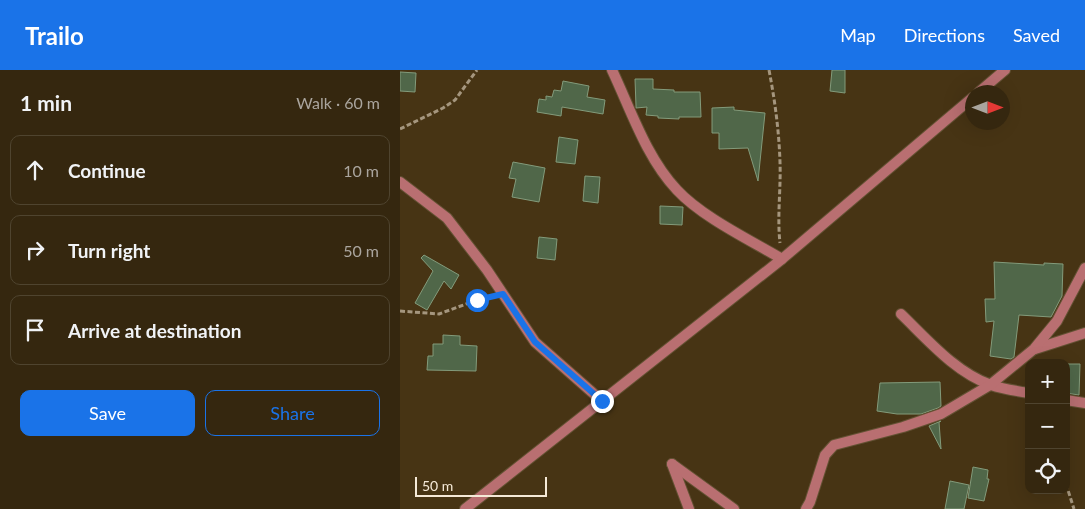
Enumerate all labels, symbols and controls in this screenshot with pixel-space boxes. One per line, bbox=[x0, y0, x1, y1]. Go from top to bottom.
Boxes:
text: Trailo bbox=[25, 21, 84, 50]
text: Map bbox=[840, 24, 876, 46]
text: Directions bbox=[904, 24, 985, 46]
text: Saved bbox=[1013, 24, 1060, 46]
north arrow bbox=[965, 85, 1010, 130]
text: 1 min bbox=[20, 90, 72, 115]
text: Walk · 60 m bbox=[296, 93, 380, 112]
icon: ahead bbox=[21, 156, 49, 184]
text: Continue bbox=[68, 159, 146, 182]
text: 10 m bbox=[343, 161, 379, 180]
icon: right bbox=[21, 236, 49, 264]
text: Turn right bbox=[68, 239, 150, 262]
text: 50 m bbox=[343, 241, 379, 260]
route start bbox=[466, 289, 489, 312]
icon: arrive bbox=[21, 316, 49, 344]
text: Arrive at destination bbox=[68, 319, 241, 342]
map controls bbox=[1025, 359, 1070, 494]
button: + bbox=[1025, 359, 1070, 404]
button: Save bbox=[20, 390, 195, 436]
button: Share bbox=[205, 390, 380, 436]
route end bbox=[591, 390, 614, 413]
button: − bbox=[1025, 404, 1070, 449]
button: locate bbox=[1025, 449, 1070, 494]
scale bar bbox=[415, 474, 548, 497]
text: 50 m bbox=[422, 477, 453, 494]

